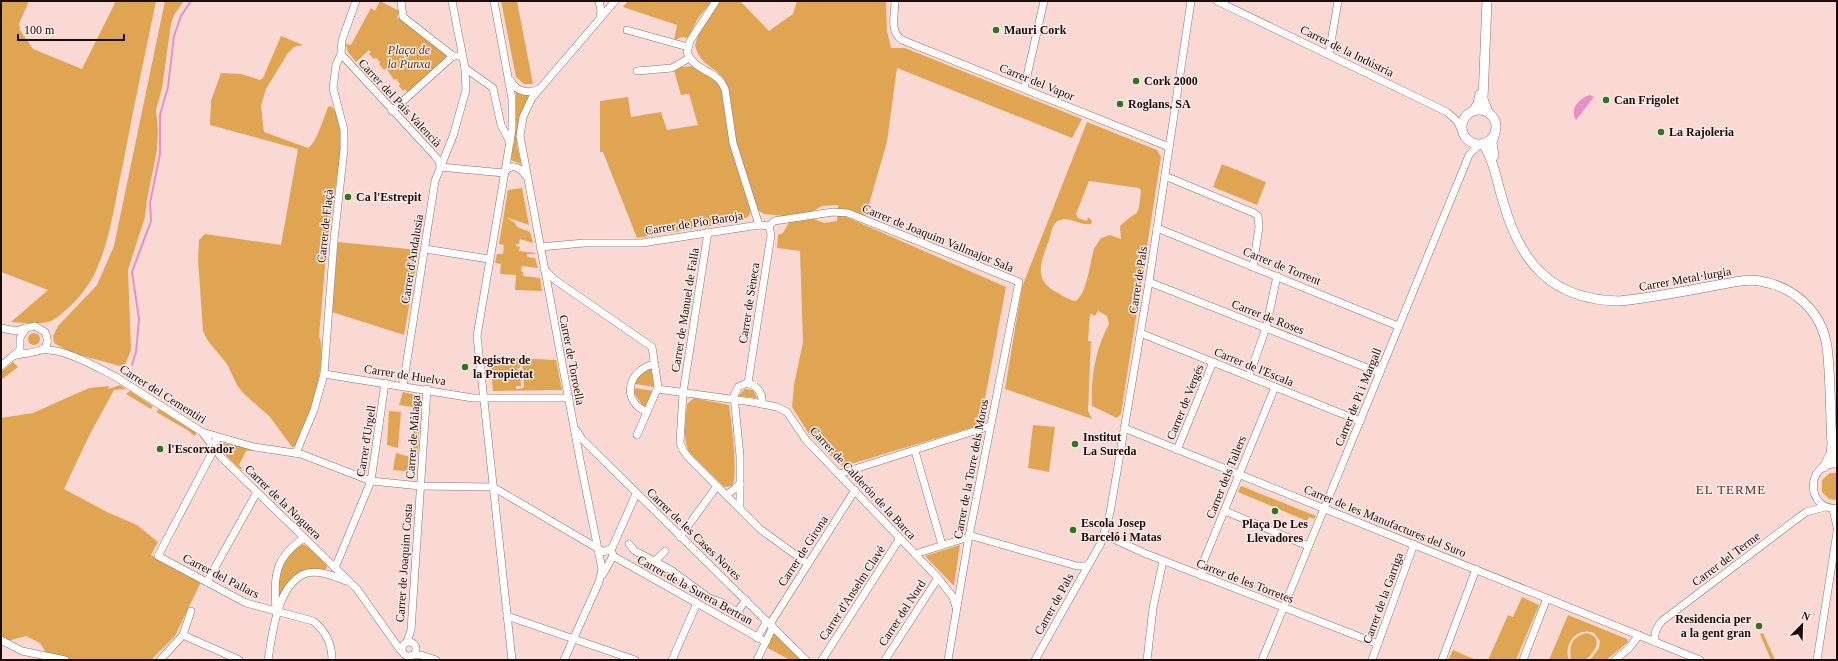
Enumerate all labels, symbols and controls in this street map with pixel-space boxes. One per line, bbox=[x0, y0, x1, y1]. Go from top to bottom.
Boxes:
scale bar bbox=[18, 16, 124, 42]
street label: Carrer de la Indústria bbox=[1298, 22, 1397, 80]
text: 100 m bbox=[24, 23, 55, 37]
place label: Mauri Cork bbox=[1004, 23, 1067, 37]
marker: Mauri Cork bbox=[991, 25, 1001, 35]
park label: Plaça de la Punxa bbox=[387, 43, 431, 71]
street label: Carrer del País Valencià bbox=[356, 56, 445, 150]
street label: Carrer del Vapor bbox=[997, 61, 1077, 103]
place label: Cork 2000 bbox=[1144, 74, 1198, 88]
marker: Cork 2000 bbox=[1131, 76, 1141, 86]
place label: Can Frigolet bbox=[1614, 93, 1679, 107]
marker: Can Frigolet bbox=[1601, 95, 1611, 105]
place label: Roglans, SA bbox=[1128, 97, 1191, 111]
marker: Roglans, SA bbox=[1115, 99, 1125, 109]
place label: La Rajoleria bbox=[1669, 125, 1734, 139]
marker: La Rajoleria bbox=[1656, 127, 1666, 137]
street label: Carrer de Flaçà bbox=[314, 188, 336, 264]
place label: Ca l'Estrepit bbox=[356, 190, 421, 204]
marker: Ca l'Estrepit bbox=[343, 192, 353, 202]
street label: Carrer de Joaquim Vallmajor Sala bbox=[860, 201, 1017, 275]
street label: Carrer de Pío Baroja bbox=[644, 208, 745, 238]
street label: Carrer d'Andalusia bbox=[398, 213, 426, 305]
street label: Carrer de Torrent bbox=[1241, 244, 1324, 288]
street label: Carrer de Pals bbox=[1126, 245, 1150, 315]
street label: Carrer de Manuel de Falla bbox=[668, 246, 702, 373]
street label: Carrer de Sèneca bbox=[736, 261, 762, 345]
street label: Carrer Metal·lurgia bbox=[1638, 264, 1733, 294]
street label: Carrer de Roses bbox=[1230, 297, 1307, 337]
street label: Carrer de Torroella bbox=[556, 314, 588, 407]
street label: Carrer de l'Escala bbox=[1212, 345, 1297, 390]
street label: Carrer de Pi i Margall bbox=[1332, 345, 1384, 448]
place label: Registre de la Propietat bbox=[473, 353, 533, 381]
street label: Carrer del Cementiri bbox=[117, 362, 209, 427]
street label: Carrer de Huelva bbox=[363, 362, 448, 388]
marker: Registre de la Propietat bbox=[460, 362, 470, 372]
street label: Carrer de Vergés bbox=[1163, 362, 1207, 442]
street label: Carrer de Màlaga bbox=[403, 394, 423, 479]
street label: Carrer de la Torre dels Moros bbox=[951, 398, 991, 540]
street label: Carrer d'Urgell bbox=[353, 404, 379, 478]
street label: Carrer de Calderón de la Barca bbox=[807, 424, 919, 543]
place label: Institut La Sureda bbox=[1083, 430, 1136, 458]
street label: Carrer dels Tallers bbox=[1203, 433, 1249, 521]
marker: Institut La Sureda bbox=[1070, 439, 1080, 449]
place label: l'Escorxador bbox=[168, 442, 235, 456]
marker: l'Escorxador bbox=[155, 444, 165, 454]
street label: Carrer de la Noguera bbox=[242, 462, 325, 543]
street label: Carrer de les Manufactures del Suro bbox=[1302, 482, 1468, 560]
district label: EL TERME bbox=[1696, 482, 1766, 497]
street label: Carrer de les Cases Noves bbox=[644, 485, 744, 583]
street label: Carrer de Joaquim Costa bbox=[393, 503, 415, 623]
marker: Plaça De Les Llevadores bbox=[1270, 506, 1280, 516]
street label: Carrer de Girona bbox=[775, 513, 831, 589]
place label: Escola Josep Barceló i Matas bbox=[1081, 516, 1162, 544]
place label: Plaça De Les Llevadores bbox=[1242, 517, 1308, 545]
marker: Escola Josep Barceló i Matas bbox=[1068, 525, 1078, 535]
street label: Carrer del Terme bbox=[1689, 529, 1763, 589]
street label: Carrer d'Anselm Clavé bbox=[816, 543, 888, 643]
street label: Carrer de la Garriga bbox=[1360, 550, 1406, 646]
street label: Carrer del Pallars bbox=[180, 551, 262, 601]
street label: Carrer de la Surera Bertran bbox=[635, 552, 755, 628]
street label: Carrer de les Torretes bbox=[1194, 556, 1296, 606]
street label: Carrer de Pals bbox=[1031, 571, 1077, 637]
street label: Carrer del Nord bbox=[875, 577, 929, 649]
north arrow bbox=[1782, 605, 1822, 645]
text: N bbox=[1800, 609, 1812, 623]
place label: Residencia per a la gent gran bbox=[1675, 612, 1752, 640]
marker: Residencia per a la gent gran bbox=[1754, 621, 1764, 631]

